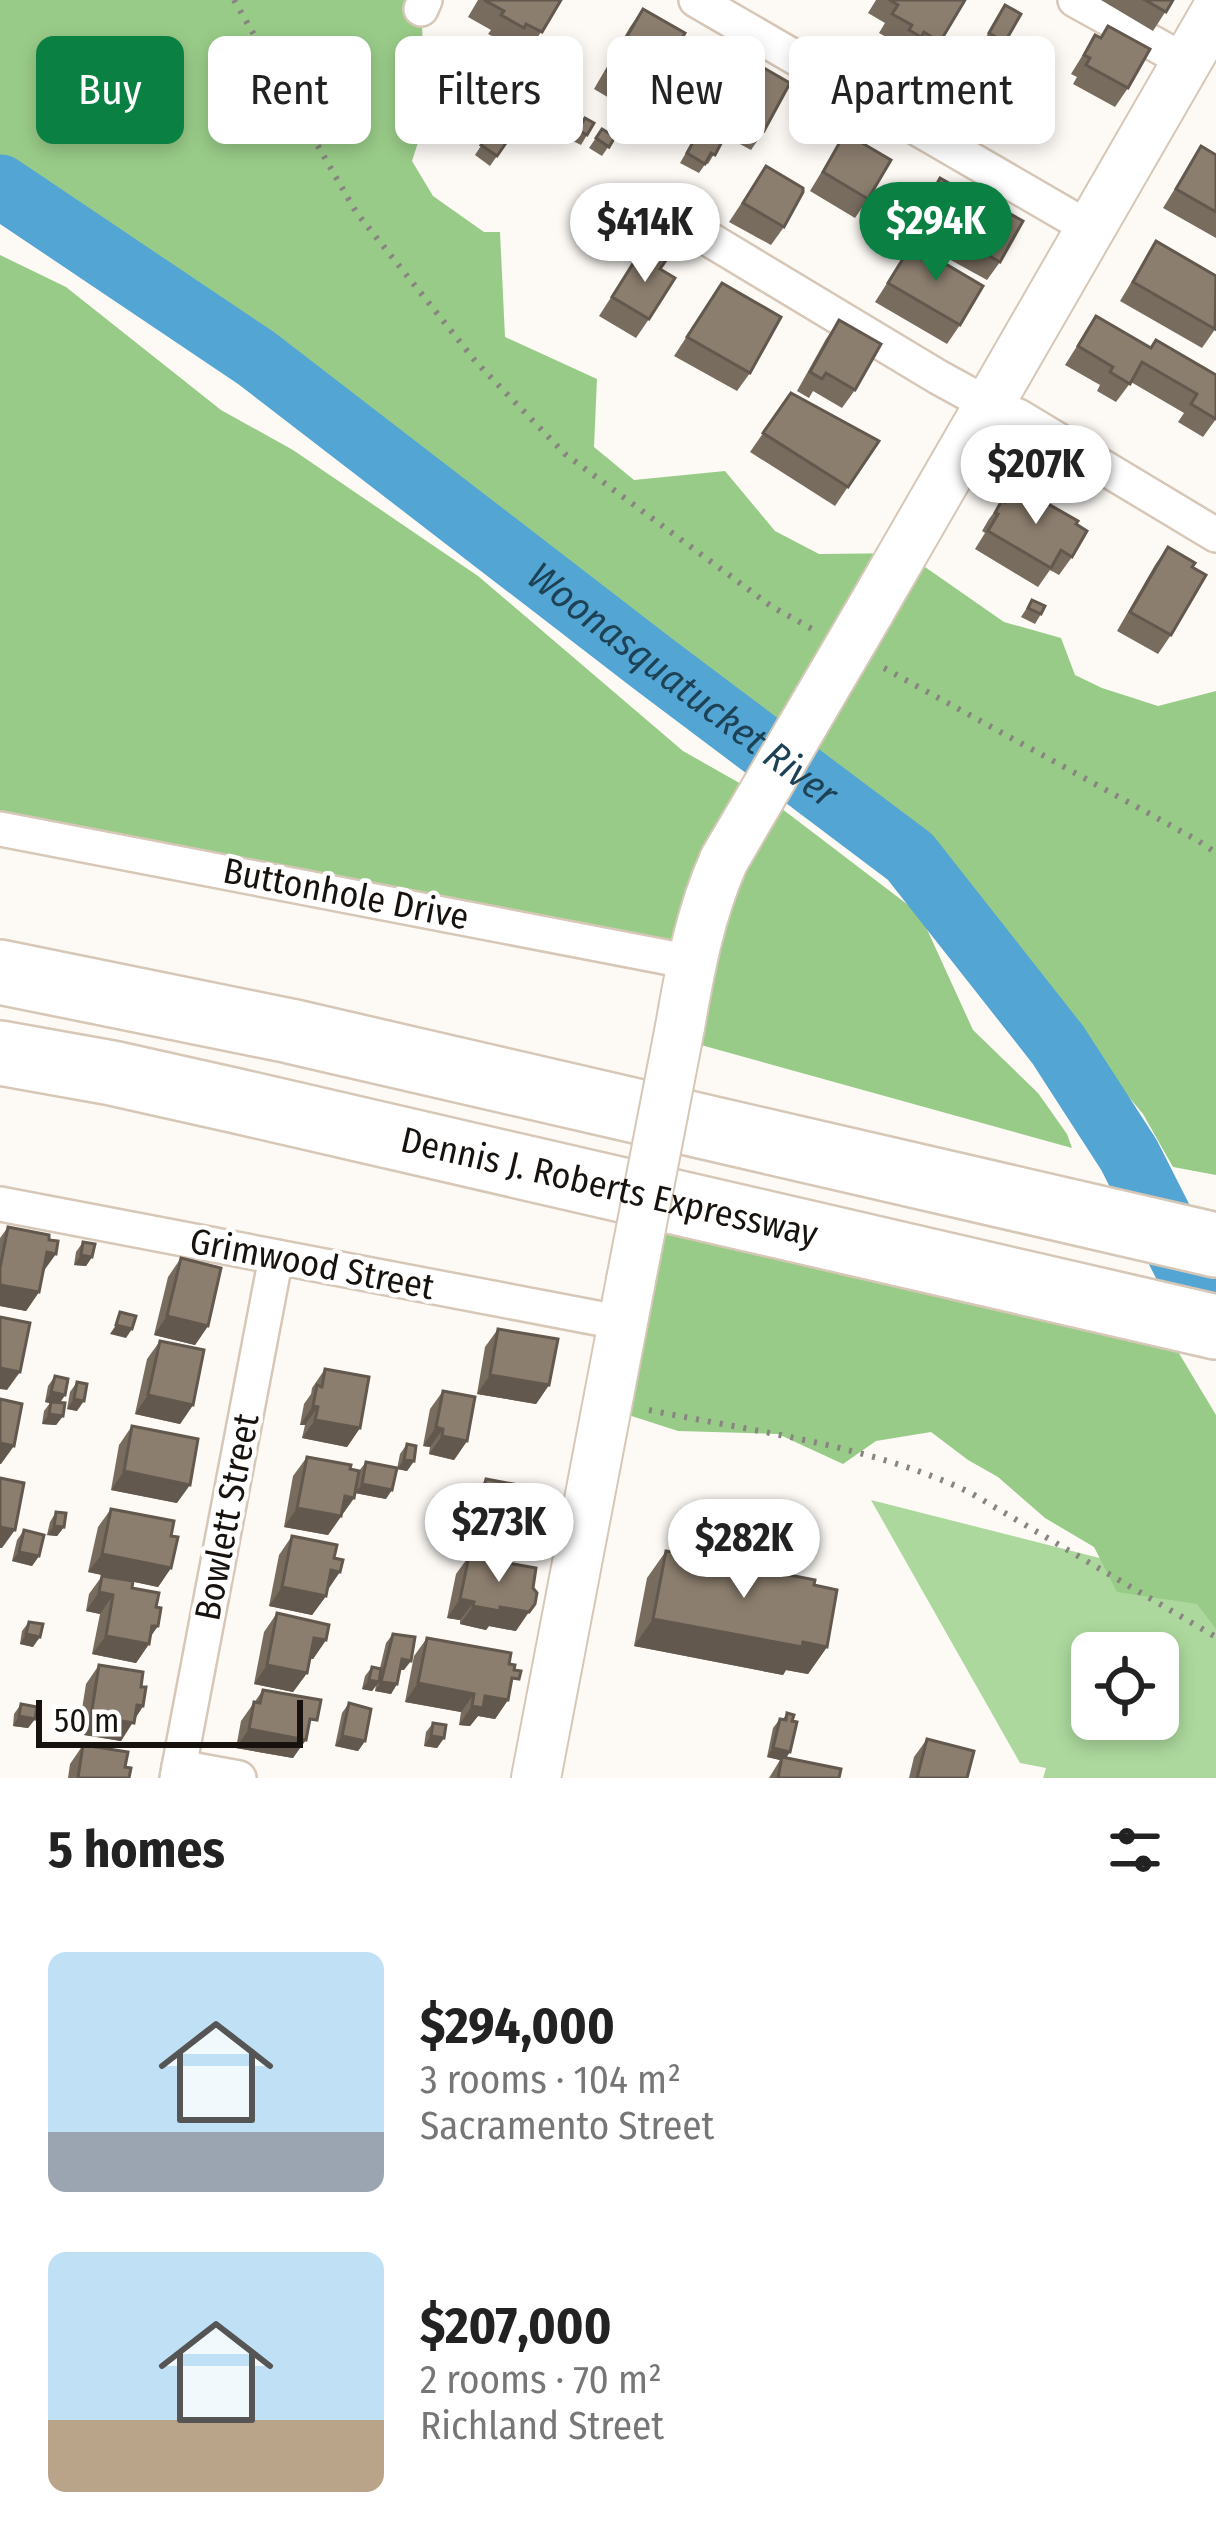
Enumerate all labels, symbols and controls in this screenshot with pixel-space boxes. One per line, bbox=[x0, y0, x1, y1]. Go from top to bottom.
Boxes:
chip: Buy bbox=[36, 36, 184, 144]
chip: Rent bbox=[208, 36, 371, 144]
chip: Filters bbox=[395, 36, 583, 144]
chip: New bbox=[607, 36, 765, 144]
chip: Apartment bbox=[789, 36, 1055, 144]
pin: $294K bbox=[852, 182, 1020, 284]
pin: $414K bbox=[561, 183, 729, 285]
text: $294K bbox=[886, 198, 986, 244]
text: $414K bbox=[597, 199, 693, 245]
pin: $207K bbox=[952, 425, 1120, 527]
text: $207K bbox=[988, 441, 1084, 487]
water label: Woonasquatucket River bbox=[519, 553, 848, 818]
street label: Buttonhole Drive bbox=[220, 849, 472, 939]
street label: Dennis J. Roberts Expressway bbox=[397, 1118, 822, 1256]
street label: Grimwood Street bbox=[186, 1219, 438, 1309]
street label: Bowlett Street bbox=[185, 1410, 269, 1624]
pin: $273K bbox=[415, 1483, 583, 1585]
text: $273K bbox=[452, 1499, 546, 1545]
pin: $282K bbox=[660, 1499, 828, 1601]
text: $282K bbox=[695, 1515, 793, 1561]
map controls bbox=[1071, 1632, 1179, 1740]
button: locate bbox=[1071, 1632, 1179, 1740]
scale bar bbox=[36, 1694, 303, 1747]
text: 50 m bbox=[54, 1701, 119, 1741]
icon: filters bbox=[1102, 1817, 1168, 1883]
text: 5 homes bbox=[48, 1819, 225, 1881]
text: $294,000 bbox=[420, 1995, 615, 2057]
icon: home bbox=[144, 2000, 288, 2144]
text: 3 rooms · 104 m² bbox=[420, 2057, 681, 2103]
text: Sacramento Street bbox=[420, 2103, 714, 2149]
text: $207,000 bbox=[420, 2295, 612, 2357]
icon: home bbox=[144, 2300, 288, 2444]
text: 2 rooms · 70 m² bbox=[420, 2357, 662, 2403]
text: Richland Street bbox=[420, 2403, 664, 2449]

